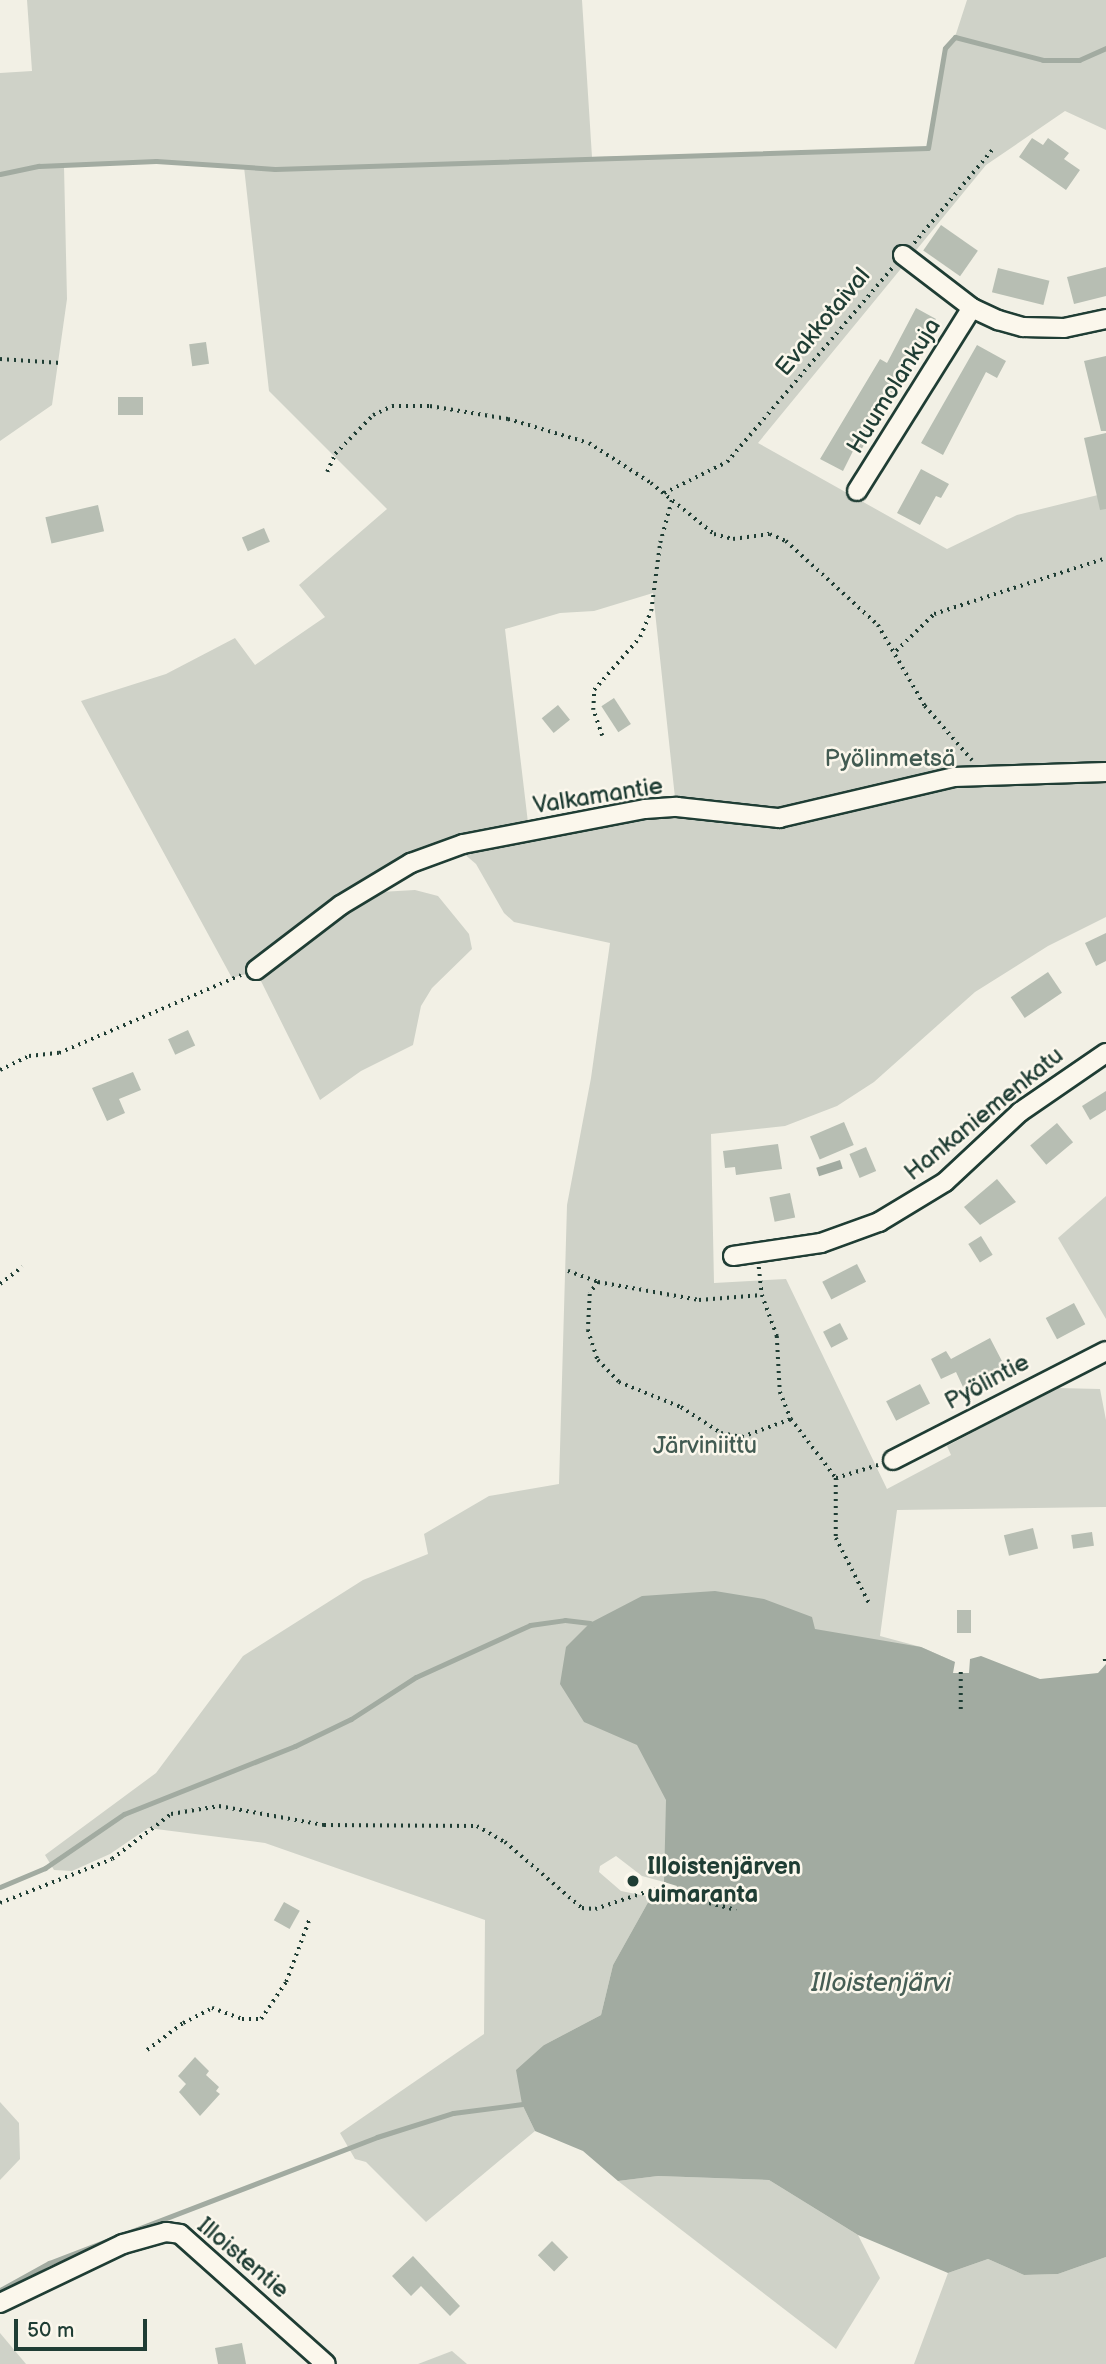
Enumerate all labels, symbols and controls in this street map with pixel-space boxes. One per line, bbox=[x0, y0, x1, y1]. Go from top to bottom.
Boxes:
street label: Evakkotaival bbox=[769, 262, 877, 382]
street label: Huumolankuja bbox=[841, 313, 947, 459]
park label: Pyölinmetsä bbox=[825, 745, 955, 773]
street label: Valkamantie bbox=[531, 772, 665, 820]
street label: Hankaniemenkatu bbox=[899, 1041, 1069, 1187]
street label: Pyölintie bbox=[940, 1348, 1034, 1416]
park label: Järviniittu bbox=[653, 1432, 757, 1460]
place label: Illoistenjärven uimaranta bbox=[647, 1853, 801, 1909]
marker: Illoistenjärven uimaranta bbox=[625, 1873, 641, 1889]
water label: Illoistenjärvi bbox=[811, 1968, 951, 2000]
street label: Illoistentie bbox=[191, 2211, 295, 2305]
scale bar bbox=[18, 2304, 150, 2348]
text: 50 m bbox=[27, 2318, 74, 2343]

